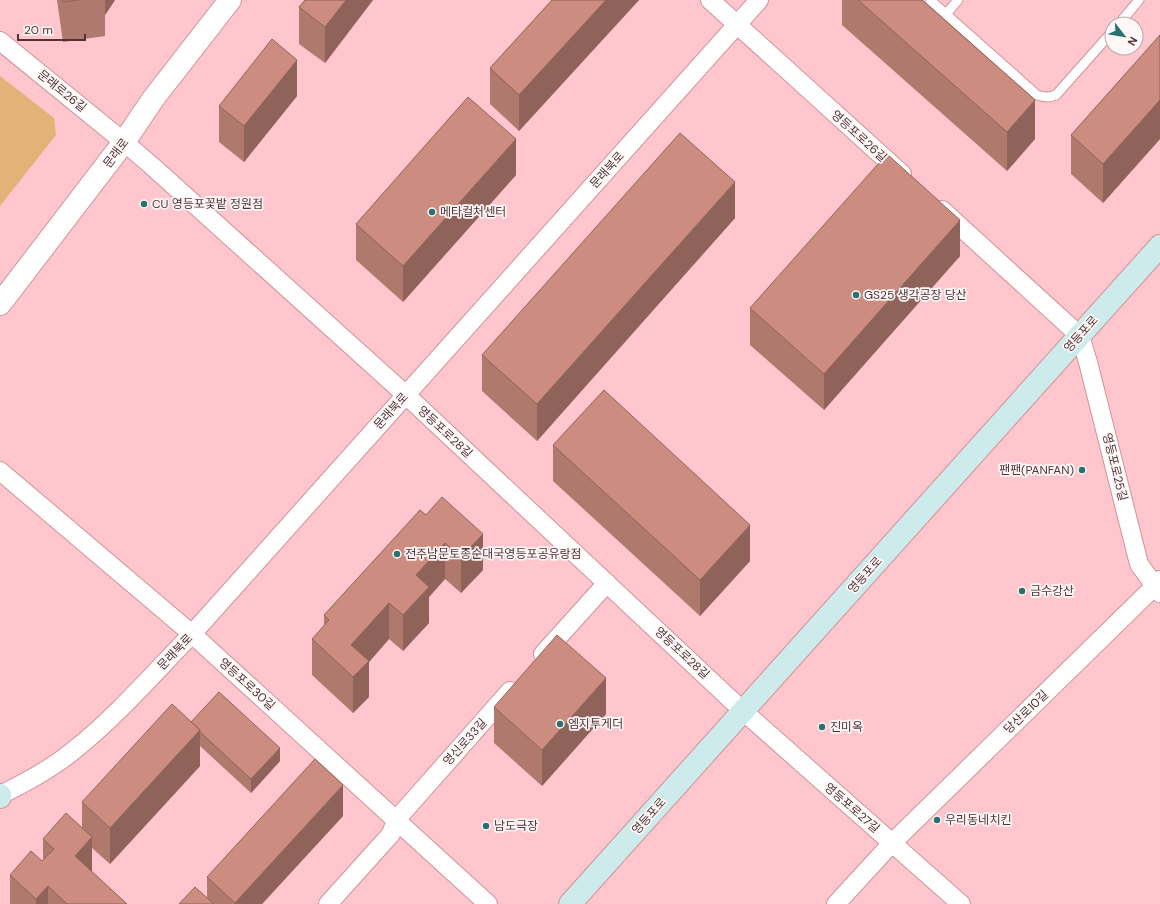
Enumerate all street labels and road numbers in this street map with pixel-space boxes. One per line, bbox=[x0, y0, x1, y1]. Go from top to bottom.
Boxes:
street label: 문래로26길 bbox=[34, 66, 90, 116]
street label: 영등포로26길 bbox=[828, 107, 890, 165]
street label: 문래로 bbox=[100, 135, 132, 171]
street label: 문래북로 bbox=[586, 148, 628, 192]
street label: 영등포로 bbox=[1060, 312, 1102, 356]
street label: 문래북로 bbox=[370, 389, 412, 433]
street label: 영등포로28길 bbox=[414, 403, 476, 461]
street label: 영등포로25길 bbox=[1099, 431, 1131, 503]
street label: 영등포로 bbox=[844, 553, 886, 597]
street label: 영등포로28길 bbox=[651, 624, 713, 682]
street label: 문래북로 bbox=[154, 631, 196, 673]
street label: 영등포로30길 bbox=[215, 654, 279, 714]
street label: 당산로10길 bbox=[1000, 687, 1052, 737]
street label: 영신로33길 bbox=[440, 715, 490, 769]
street label: 영등포로27길 bbox=[821, 780, 883, 836]
street label: 영등포로 bbox=[628, 794, 670, 838]

